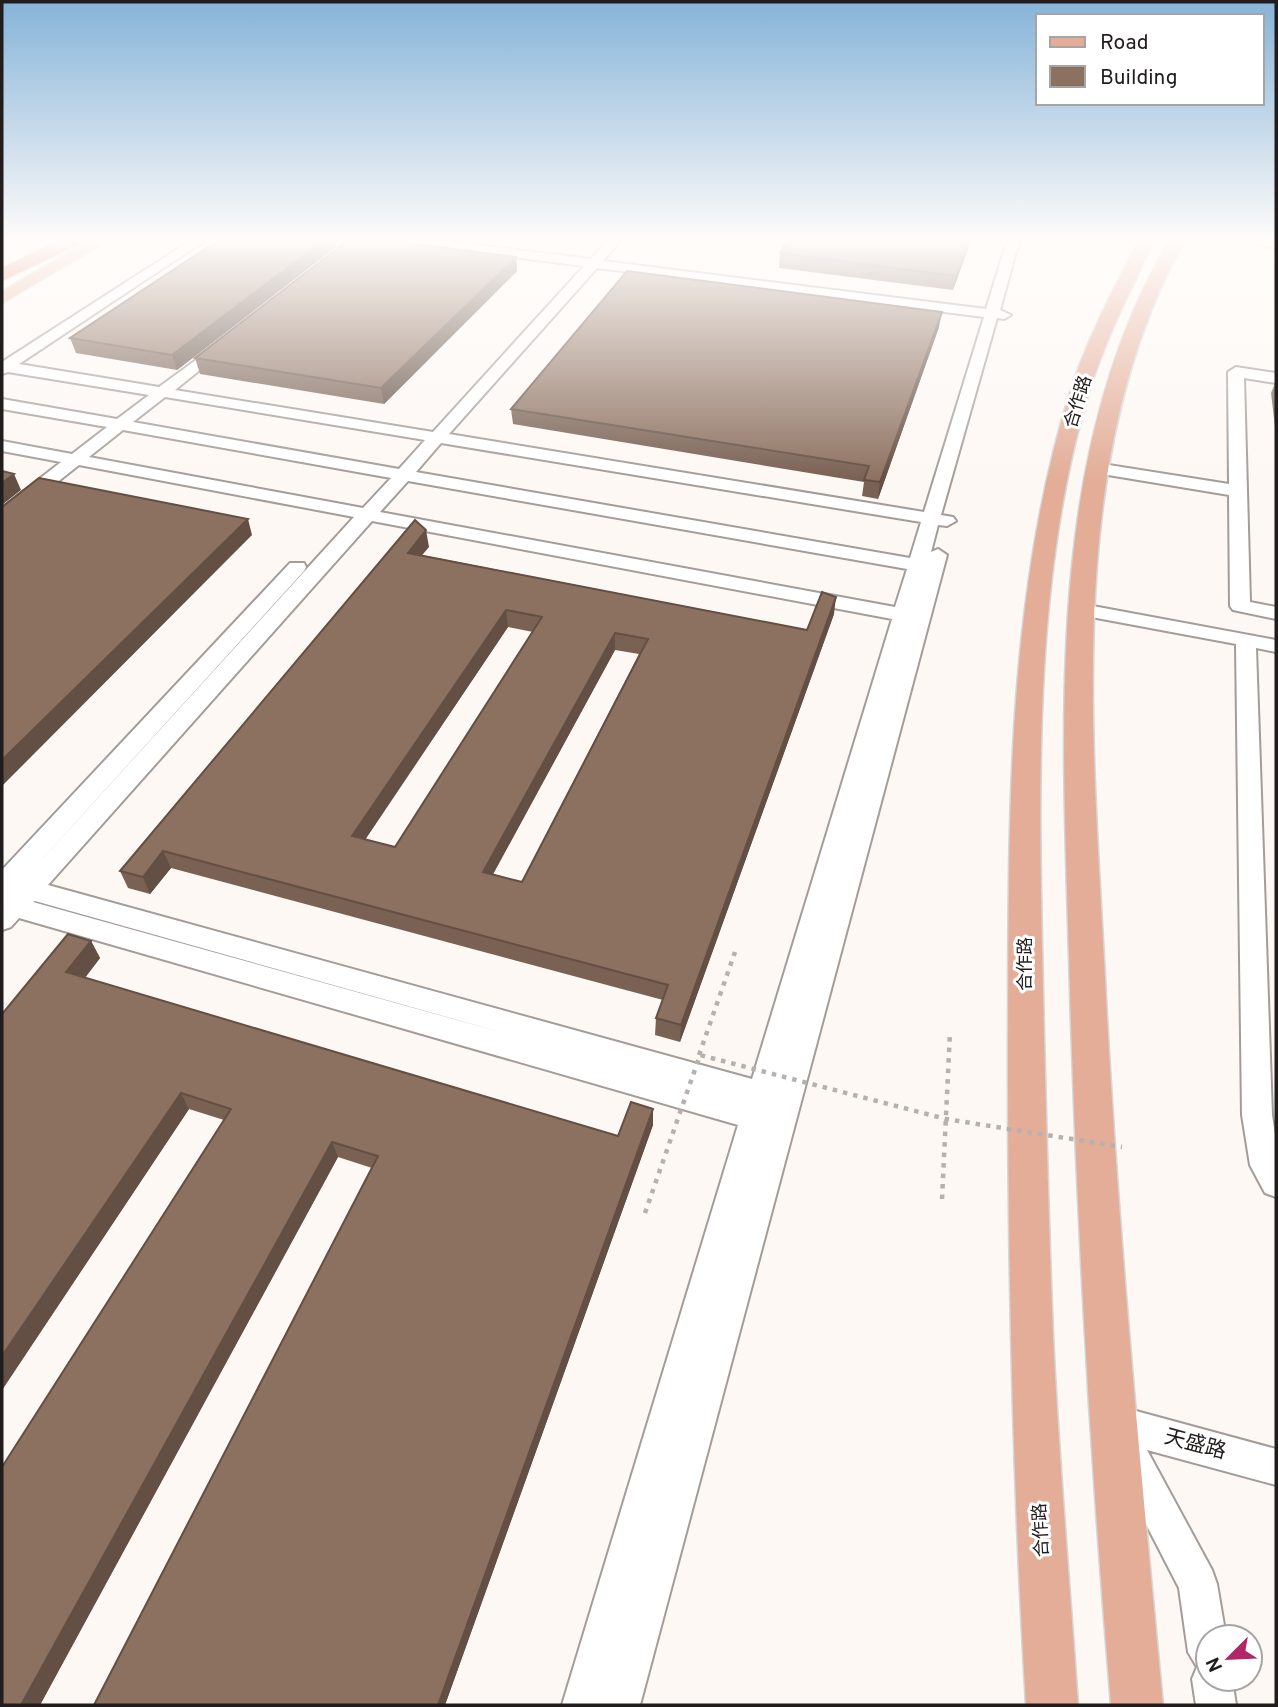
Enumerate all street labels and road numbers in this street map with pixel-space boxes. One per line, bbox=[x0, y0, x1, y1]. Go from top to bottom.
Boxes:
street label: 合作路 bbox=[1060, 373, 1098, 431]
street label: 合作路 bbox=[1015, 937, 1038, 991]
street label: 天盛路 bbox=[1161, 1424, 1229, 1466]
street label: 合作路 bbox=[1029, 1502, 1055, 1558]

